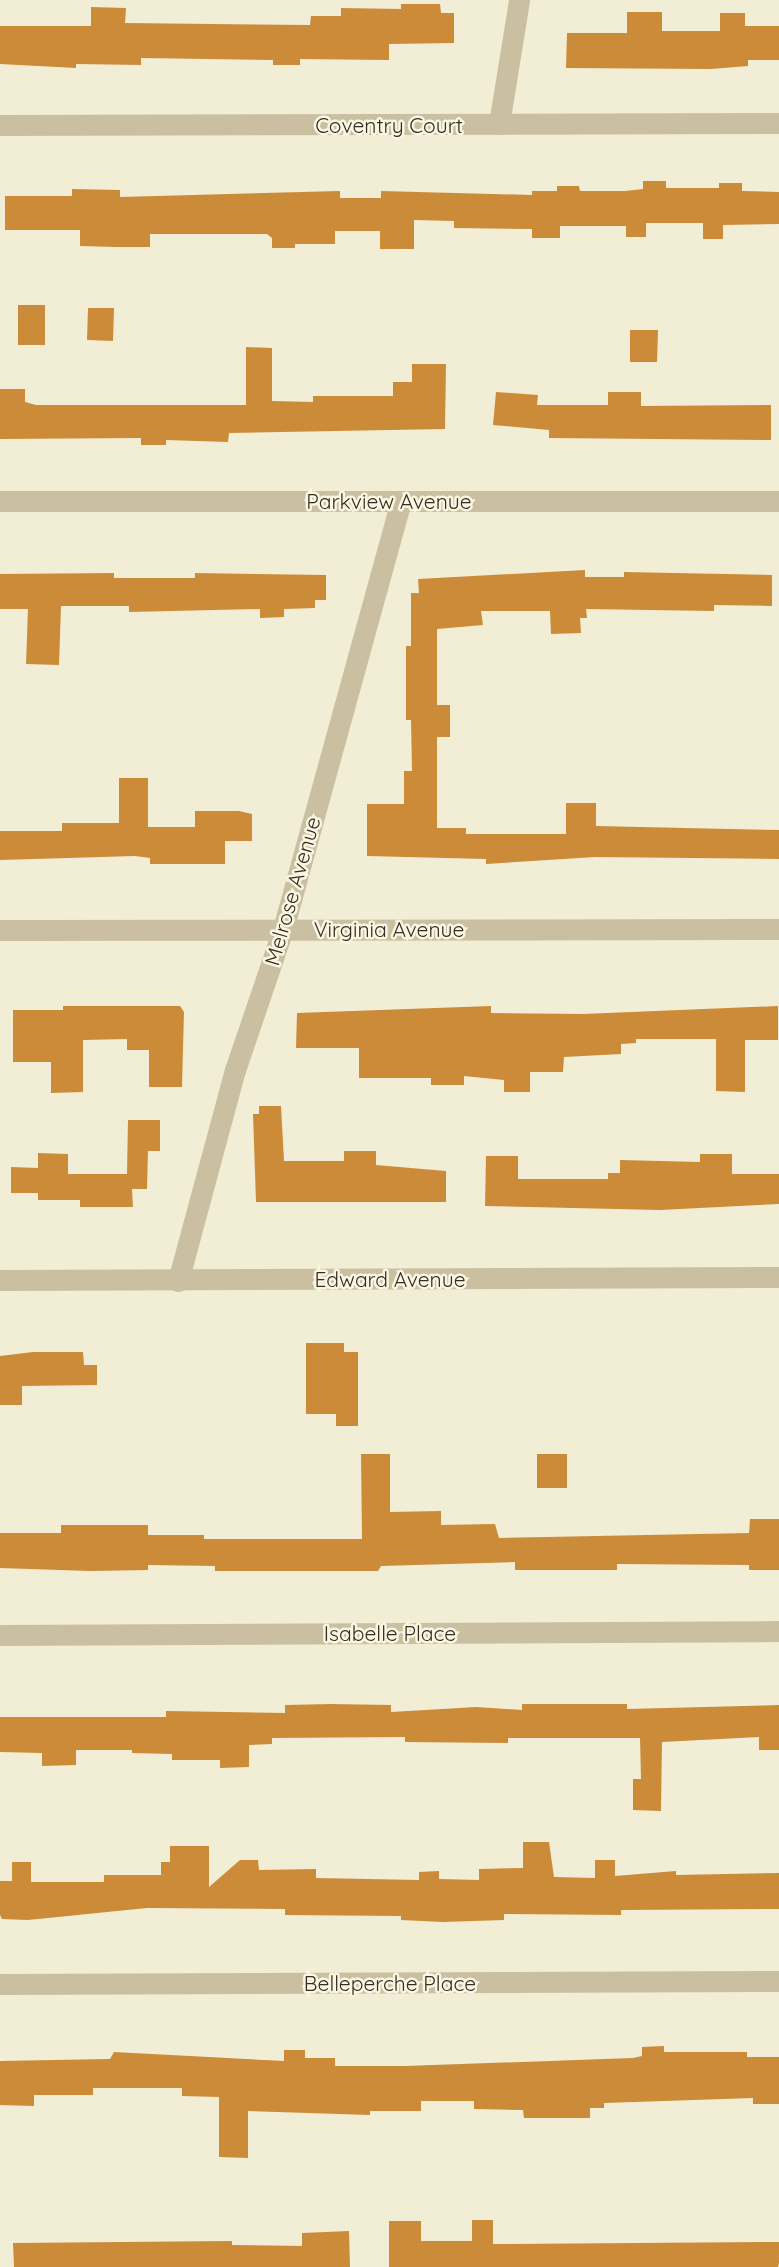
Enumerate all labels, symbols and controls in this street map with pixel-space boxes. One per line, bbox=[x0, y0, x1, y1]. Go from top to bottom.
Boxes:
street label: Coventry Court bbox=[315, 112, 463, 138]
street label: Parkview Avenue bbox=[306, 488, 472, 514]
street label: Melrose Avenue bbox=[259, 814, 325, 968]
street label: Virginia Avenue bbox=[314, 916, 464, 942]
street label: Edward Avenue bbox=[314, 1266, 466, 1292]
street label: Isabelle Place bbox=[324, 1620, 456, 1646]
street label: Belleperche Place bbox=[304, 1970, 476, 1996]

